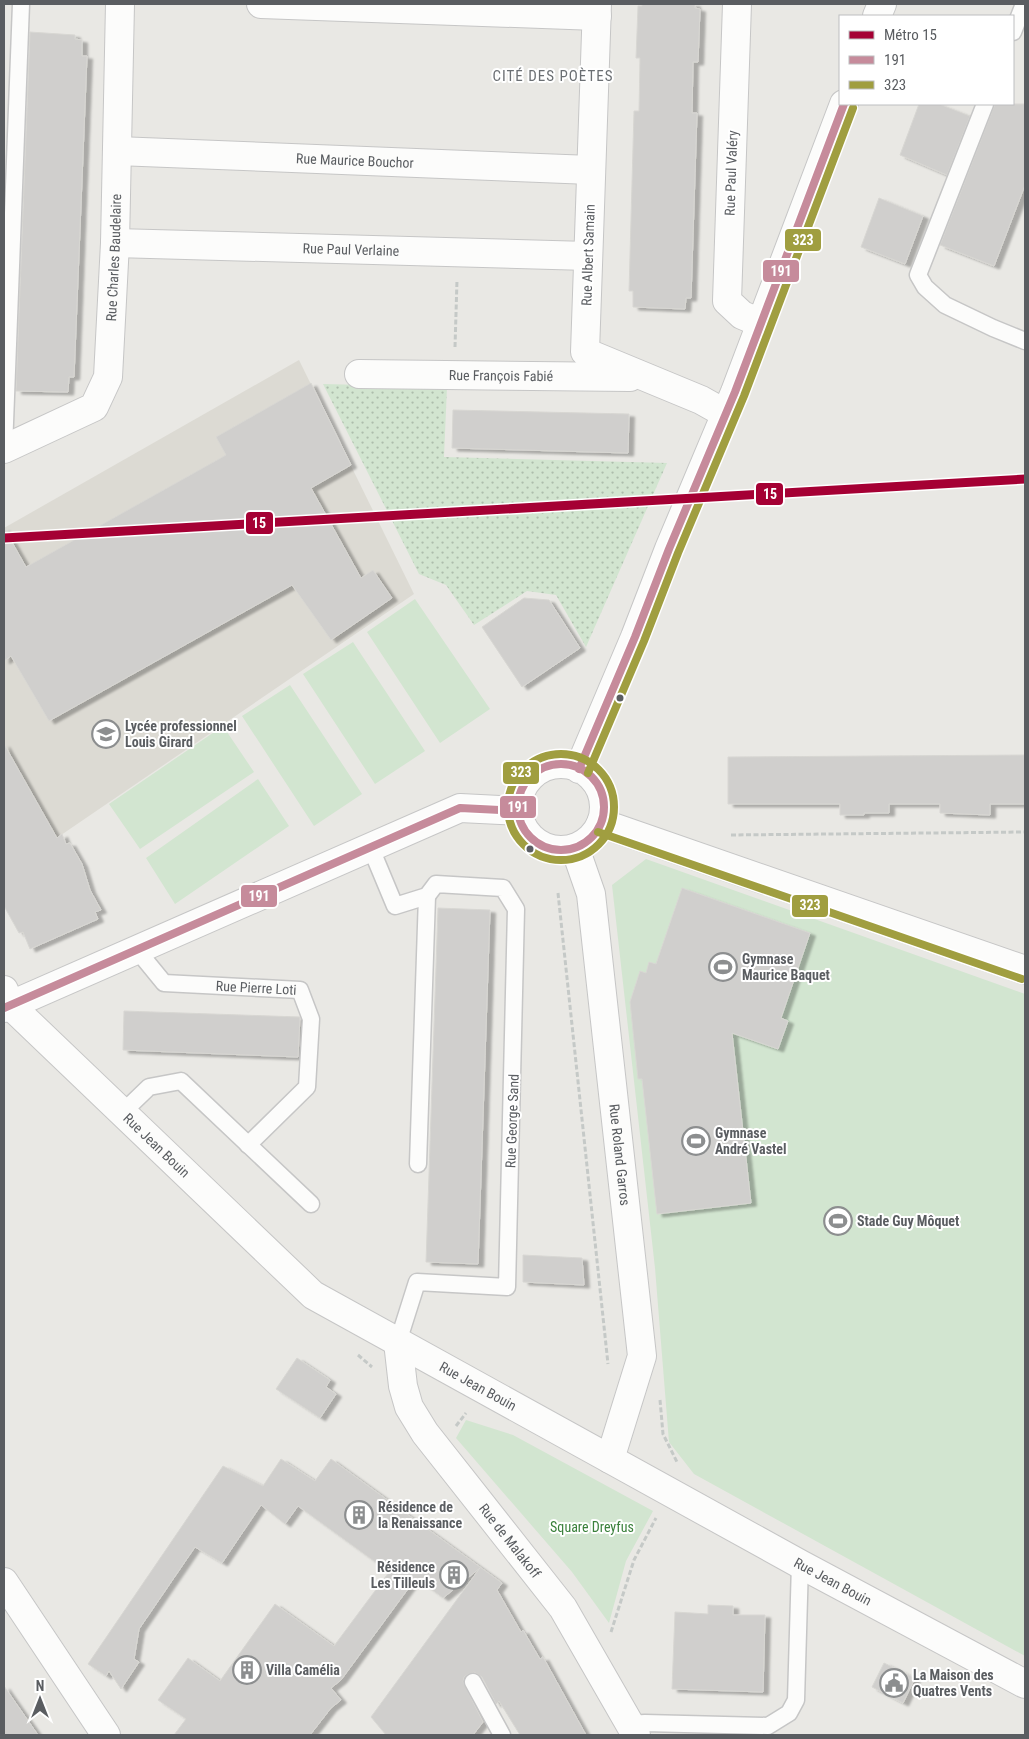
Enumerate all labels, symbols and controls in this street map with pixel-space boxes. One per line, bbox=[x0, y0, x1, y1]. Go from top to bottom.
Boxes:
legend bbox=[839, 15, 1014, 105]
text: Métro 15 bbox=[884, 26, 937, 44]
text: 191 bbox=[884, 51, 906, 69]
district label: CITÉ DES POÈTES bbox=[493, 67, 613, 85]
text: 323 bbox=[884, 76, 906, 94]
street label: Rue Paul Valéry bbox=[722, 130, 740, 216]
street label: Rue Maurice Bouchor bbox=[296, 150, 414, 171]
street label: Rue Charles Baudelaire bbox=[103, 193, 124, 322]
street label: Rue Albert Samain bbox=[578, 204, 598, 306]
line badge: 323 bbox=[784, 228, 822, 252]
text: 323 bbox=[792, 232, 814, 248]
street label: Rue Paul Verlaine bbox=[302, 240, 400, 259]
line badge: 191 bbox=[762, 259, 800, 283]
text: 191 bbox=[770, 263, 792, 279]
street label: Rue François Fabié bbox=[449, 367, 554, 384]
line badge: 15 bbox=[755, 482, 784, 506]
text: 15 bbox=[763, 486, 777, 502]
line badge: 15 bbox=[245, 511, 274, 535]
text: 15 bbox=[252, 515, 266, 531]
unlabelled marker bbox=[615, 693, 625, 703]
place label: Lycée professionnel Louis Girard bbox=[125, 718, 237, 750]
school or university icon: Lycée professionnel Louis Girard bbox=[91, 719, 121, 749]
line badge: 323 bbox=[502, 761, 540, 785]
text: 323 bbox=[510, 764, 532, 780]
line badge: 191 bbox=[499, 795, 537, 819]
text: 191 bbox=[507, 799, 529, 815]
unlabelled marker bbox=[525, 844, 535, 854]
line badge: 191 bbox=[240, 884, 278, 908]
text: 191 bbox=[248, 888, 270, 904]
line badge: 323 bbox=[791, 894, 829, 918]
text: 323 bbox=[799, 897, 821, 913]
place label: Gymnase Maurice Baquet bbox=[742, 951, 830, 983]
sports icon: Gymnase Maurice Baquet bbox=[708, 952, 738, 982]
street label: Rue Pierre Loti bbox=[215, 978, 297, 998]
street label: Rue George Sand bbox=[502, 1074, 522, 1168]
street label: Rue Roland Garros bbox=[606, 1103, 633, 1206]
street label: Rue Jean Bouin bbox=[120, 1110, 193, 1181]
place label: Gymnase André Vastel bbox=[715, 1125, 787, 1157]
sports icon: Gymnase André Vastel bbox=[681, 1126, 711, 1156]
sports icon: Stade Guy Môquet bbox=[823, 1206, 853, 1236]
place label: Stade Guy Môquet bbox=[857, 1213, 959, 1229]
street label: Rue Jean Bouin bbox=[437, 1358, 519, 1414]
place label: Résidence de la Renaissance bbox=[378, 1499, 462, 1531]
building icon: Résidence de la Renaissance bbox=[344, 1500, 374, 1530]
street label: Rue de Malakoff bbox=[476, 1500, 545, 1582]
park label: Square Dreyfus bbox=[550, 1519, 634, 1535]
street label: Rue Jean Bouin bbox=[791, 1554, 874, 1609]
place label: Résidence Les Tilleuls bbox=[371, 1559, 435, 1591]
building icon: Résidence Les Tilleuls bbox=[439, 1560, 469, 1590]
building icon: Villa Camélia bbox=[232, 1655, 262, 1685]
place label: Villa Camélia bbox=[266, 1662, 340, 1678]
place label: La Maison des Quatres Vents bbox=[913, 1667, 994, 1699]
public building icon: La Maison des Quatres Vents bbox=[879, 1668, 909, 1698]
north arrow bbox=[15, 1674, 65, 1724]
text: N bbox=[36, 1678, 44, 1694]

